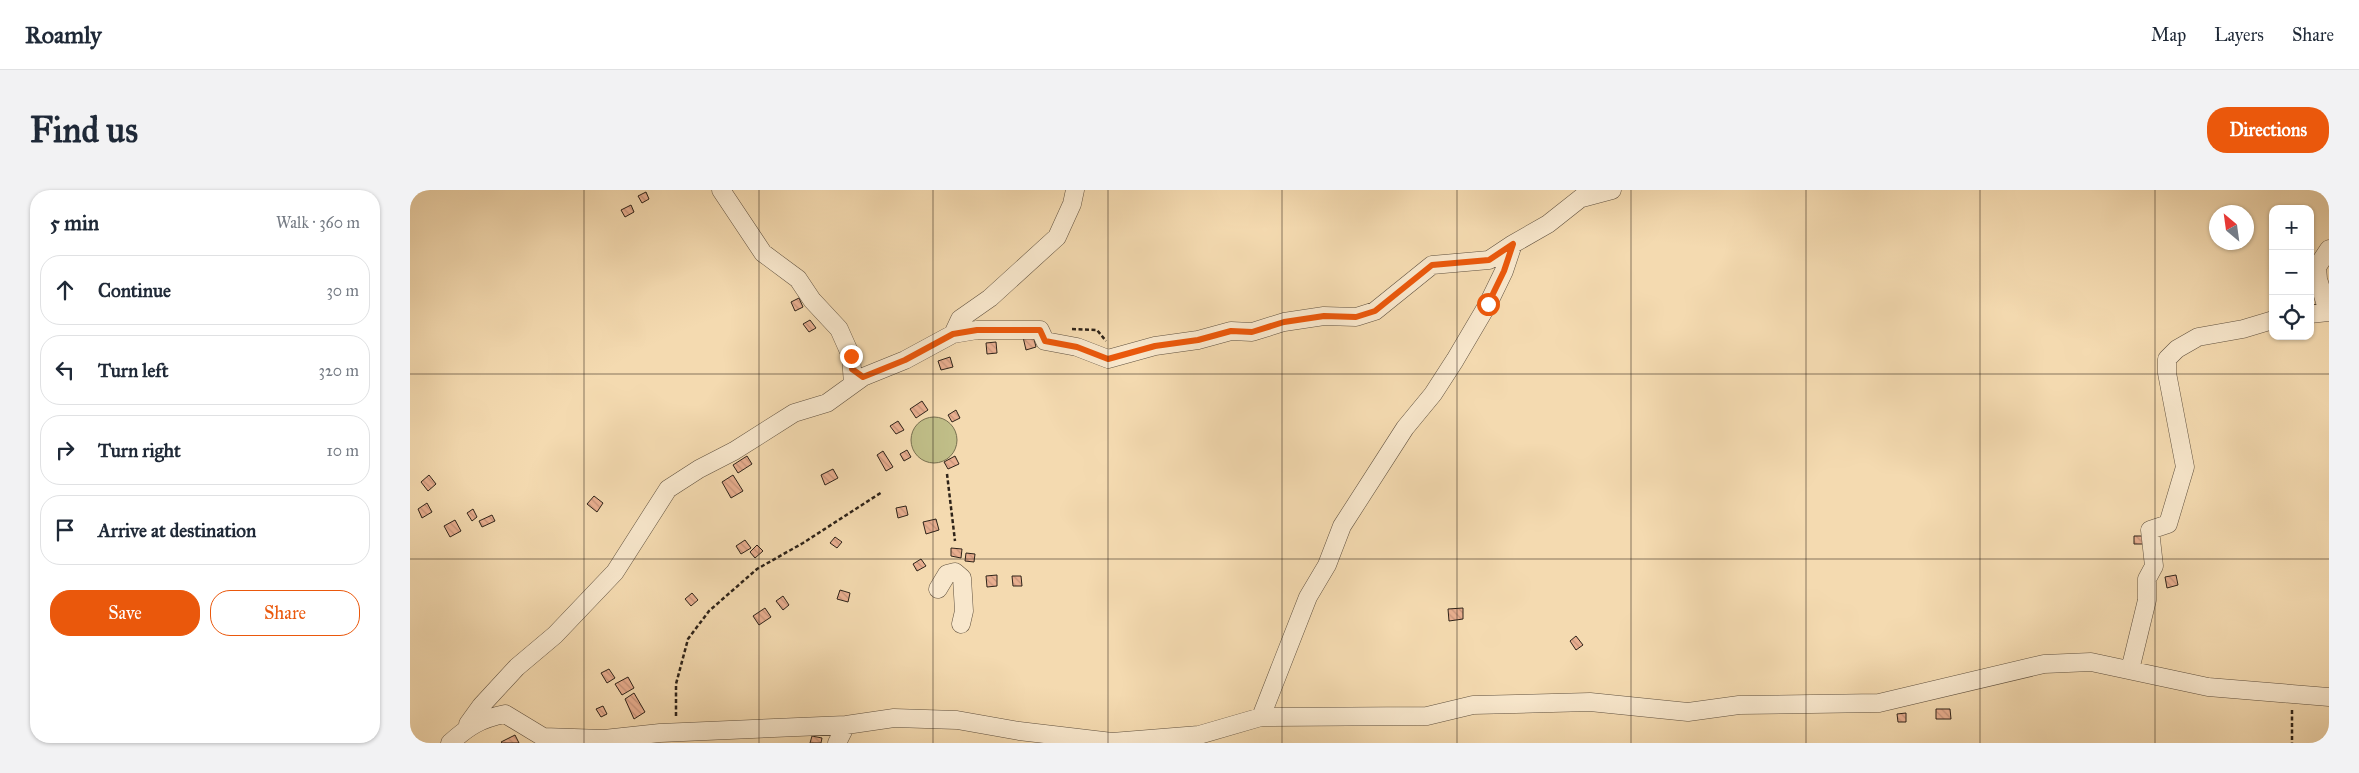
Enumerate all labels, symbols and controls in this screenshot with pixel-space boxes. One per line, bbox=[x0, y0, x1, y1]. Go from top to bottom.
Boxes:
text: Roamly bbox=[25, 20, 102, 50]
text: Map bbox=[2151, 24, 2186, 46]
text: Layers bbox=[2214, 24, 2264, 46]
text: Share bbox=[2292, 24, 2334, 46]
button: Directions bbox=[2207, 107, 2329, 153]
text: Find us bbox=[30, 109, 138, 152]
north arrow bbox=[2209, 205, 2254, 250]
map controls bbox=[2269, 205, 2314, 340]
button: + bbox=[2269, 205, 2314, 250]
text: 5 min bbox=[50, 210, 99, 236]
text: Walk · 360 m bbox=[276, 213, 360, 232]
button: − bbox=[2269, 250, 2314, 295]
icon: ahead bbox=[51, 276, 79, 304]
text: Continue bbox=[98, 279, 171, 302]
text: 30 m bbox=[326, 281, 359, 300]
route start bbox=[1477, 293, 1500, 316]
button: locate bbox=[2269, 295, 2314, 340]
route end bbox=[840, 345, 863, 368]
icon: left bbox=[51, 356, 79, 384]
text: Turn left bbox=[98, 359, 168, 382]
text: 320 m bbox=[319, 361, 359, 380]
icon: right bbox=[51, 436, 79, 464]
text: Turn right bbox=[98, 439, 181, 462]
text: 10 m bbox=[327, 441, 359, 460]
icon: arrive bbox=[51, 516, 79, 544]
text: Arrive at destination bbox=[98, 519, 256, 542]
button: Save bbox=[50, 590, 200, 636]
button: Share bbox=[210, 590, 360, 636]

